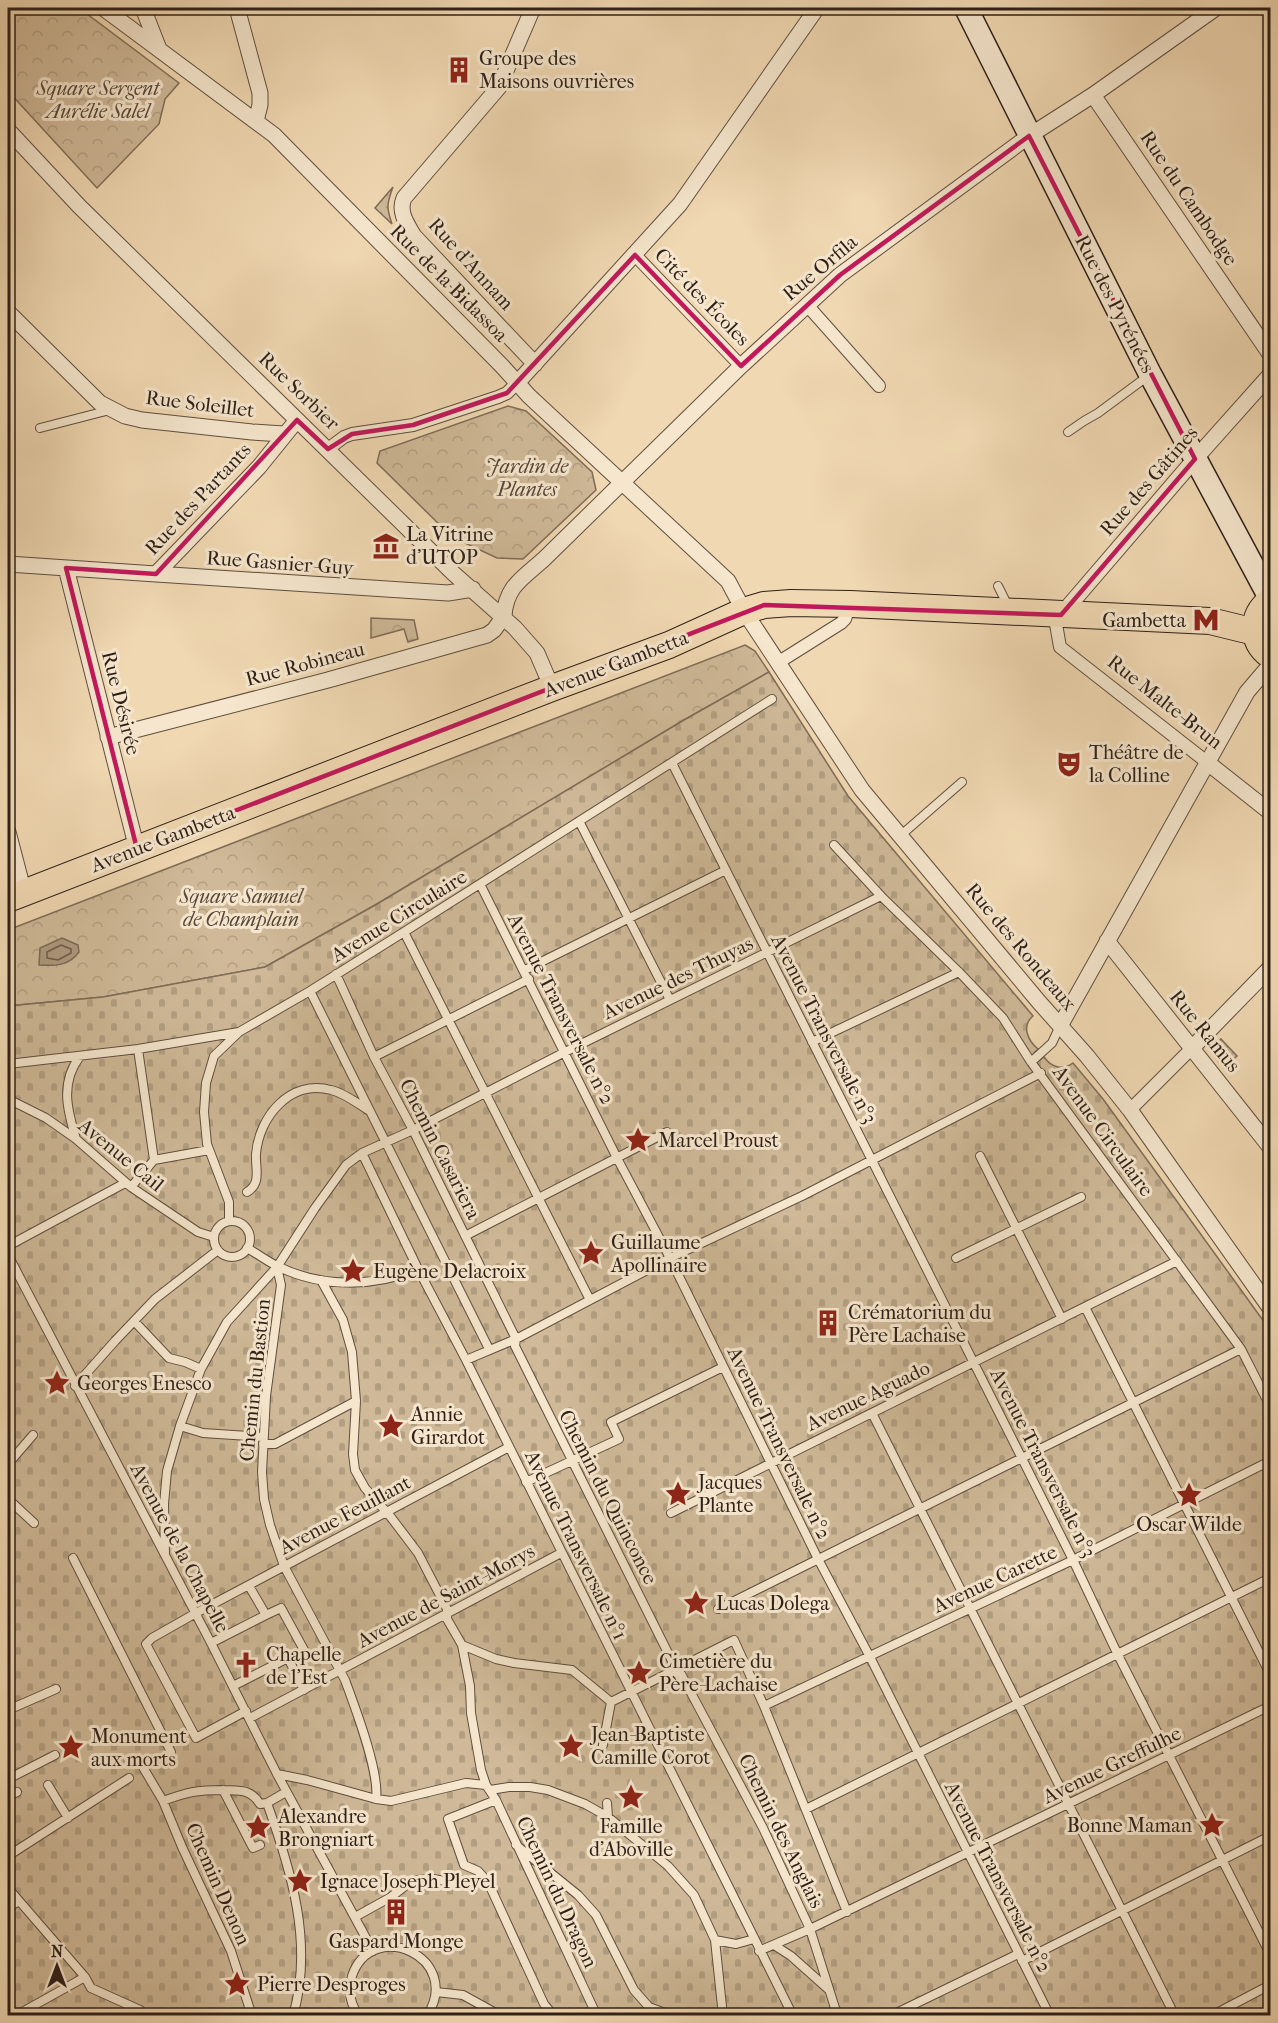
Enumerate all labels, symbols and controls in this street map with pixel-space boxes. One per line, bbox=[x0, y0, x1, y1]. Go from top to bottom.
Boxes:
place label: Groupe des Maisons ouvrières bbox=[479, 47, 634, 93]
building icon: Groupe des Maisons ouvrières bbox=[444, 55, 474, 85]
park label: Square Sergent Aurélie Salel bbox=[36, 77, 161, 123]
street label: Rue du Cambodge bbox=[1135, 126, 1243, 270]
street label: Rue d'Annam bbox=[424, 213, 519, 315]
street label: Rue de la Bidassoa bbox=[385, 219, 513, 347]
street label: Rue Orfila bbox=[778, 230, 862, 306]
street label: Rue des Pyrénées bbox=[1070, 231, 1160, 377]
street label: Cité des Écoles bbox=[650, 243, 755, 351]
street label: Rue Sorbier bbox=[254, 347, 344, 435]
street label: Rue Soleillet bbox=[144, 386, 256, 422]
street label: Rue des Gâtines bbox=[1095, 422, 1203, 540]
street label: Rue des Partants bbox=[140, 438, 256, 560]
park label: Jardin de Plantes bbox=[486, 455, 569, 501]
place label: La Vitrine d'UTOP bbox=[406, 523, 493, 569]
museum icon: La Vitrine d'UTOP bbox=[371, 531, 401, 561]
street label: Rue Gasnier-Guy bbox=[206, 546, 356, 580]
metro station icon: Gambetta bbox=[1191, 605, 1221, 635]
place label: Gambetta bbox=[1102, 609, 1187, 632]
street label: Avenue Gambetta bbox=[540, 626, 692, 702]
street label: Rue Robineau bbox=[243, 637, 368, 691]
street label: Rue Désirée bbox=[97, 649, 145, 757]
street label: Rue Malte-Brun bbox=[1103, 650, 1227, 754]
place label: Théâtre de la Colline bbox=[1088, 741, 1184, 787]
theatre icon: Théâtre de la Colline bbox=[1054, 749, 1084, 779]
street label: Avenue Gambetta bbox=[87, 801, 239, 877]
street label: Avenue Circulaire bbox=[326, 865, 471, 968]
street label: Rue des Rondeaux bbox=[961, 879, 1081, 1016]
park label: Square Samuel de Champlain bbox=[179, 885, 305, 931]
street label: Avenue Transversale n°2 bbox=[502, 909, 619, 1108]
street label: Avenue Transversale n°3 bbox=[766, 930, 882, 1127]
street label: Avenue des Thuyas bbox=[598, 932, 757, 1025]
street label: Rue Ramus bbox=[1165, 985, 1245, 1077]
street label: Avenue Circulaire bbox=[1047, 1060, 1158, 1201]
street label: Chemin Casariera bbox=[395, 1075, 486, 1224]
street label: Avenue Cail bbox=[73, 1113, 169, 1197]
place icon: Marcel Proust bbox=[623, 1125, 653, 1155]
place label: Marcel Proust bbox=[658, 1129, 779, 1152]
place label: Guillaume Apollinaire bbox=[610, 1231, 707, 1277]
place icon: Guillaume Apollinaire bbox=[576, 1238, 606, 1268]
place icon: Eugène Delacroix bbox=[338, 1256, 368, 1286]
place label: Eugène Delacroix bbox=[373, 1260, 527, 1283]
street label: Chemin du Bastion bbox=[235, 1297, 275, 1463]
place label: Crématorium du Père Lachaise bbox=[848, 1301, 992, 1347]
building icon: Crématorium du Père Lachaise bbox=[813, 1308, 843, 1338]
street label: Avenue Transversale n°2 bbox=[722, 1342, 836, 1543]
street label: Avenue Aguado bbox=[802, 1356, 933, 1436]
street label: Avenue Transversale n°3 bbox=[985, 1364, 1101, 1561]
place icon: Georges Enesco bbox=[42, 1368, 72, 1398]
place label: Georges Enesco bbox=[77, 1372, 212, 1395]
place label: Annie Girardot bbox=[410, 1403, 485, 1449]
street label: Chemin du Quinconce bbox=[554, 1406, 662, 1588]
place icon: Annie Girardot bbox=[376, 1411, 406, 1441]
street label: Avenue Transversale n°1 bbox=[520, 1446, 632, 1644]
street label: Avenue de la Chapelle bbox=[125, 1459, 234, 1637]
street label: Avenue Feuillant bbox=[274, 1471, 415, 1560]
place label: Jacques Plante bbox=[696, 1471, 762, 1517]
place icon: Jacques Plante bbox=[663, 1479, 693, 1509]
place icon: Oscar Wilde bbox=[1174, 1480, 1204, 1510]
place label: Oscar Wilde bbox=[1136, 1513, 1242, 1536]
street label: Avenue de Saint-Morys bbox=[352, 1539, 539, 1653]
street label: Avenue Carette bbox=[929, 1540, 1061, 1618]
place icon: Lucas Dolega bbox=[681, 1588, 711, 1618]
place label: Lucas Dolega bbox=[716, 1592, 830, 1615]
place label: Chapelle de l'Est bbox=[266, 1643, 342, 1689]
church icon: Chapelle de l'Est bbox=[231, 1650, 261, 1680]
place label: Cimetière du Père-Lachaise bbox=[659, 1650, 778, 1696]
place icon: Cimetière du Père-Lachaise bbox=[624, 1658, 654, 1688]
street label: Avenue Greffulhe bbox=[1038, 1722, 1185, 1809]
place label: Jean-Baptiste Camille Corot bbox=[589, 1723, 710, 1769]
place label: Monument aux morts bbox=[91, 1725, 187, 1771]
place icon: Jean-Baptiste Camille Corot bbox=[556, 1731, 586, 1761]
place icon: Monument aux morts bbox=[56, 1732, 86, 1762]
street label: Chemin des Anglais bbox=[734, 1750, 828, 1912]
street label: Avenue Transversale n°2 bbox=[939, 1777, 1056, 1976]
place icon: Famille d'Aboville bbox=[616, 1782, 646, 1812]
place label: Alexandre Brongniart bbox=[277, 1805, 374, 1851]
place icon: Bonne Maman bbox=[1197, 1810, 1227, 1840]
place icon: Alexandre Brongniart bbox=[243, 1812, 273, 1842]
street label: Chemin du Dragon bbox=[512, 1813, 602, 1972]
place label: Bonne Maman bbox=[1067, 1814, 1192, 1837]
place label: Famille d'Aboville bbox=[589, 1815, 673, 1861]
street label: Chemin Denon bbox=[181, 1819, 255, 1949]
place icon: Ignace Joseph Pleyel bbox=[285, 1866, 315, 1896]
place label: Ignace Joseph Pleyel bbox=[320, 1870, 496, 1893]
building icon: Gaspard Monge bbox=[381, 1897, 411, 1927]
place label: Gaspard Monge bbox=[329, 1930, 463, 1953]
north arrow bbox=[27, 1936, 87, 1996]
text: N bbox=[51, 1942, 64, 1961]
place icon: Pierre Desproges bbox=[222, 1969, 252, 1999]
place label: Pierre Desproges bbox=[257, 1973, 406, 1996]

